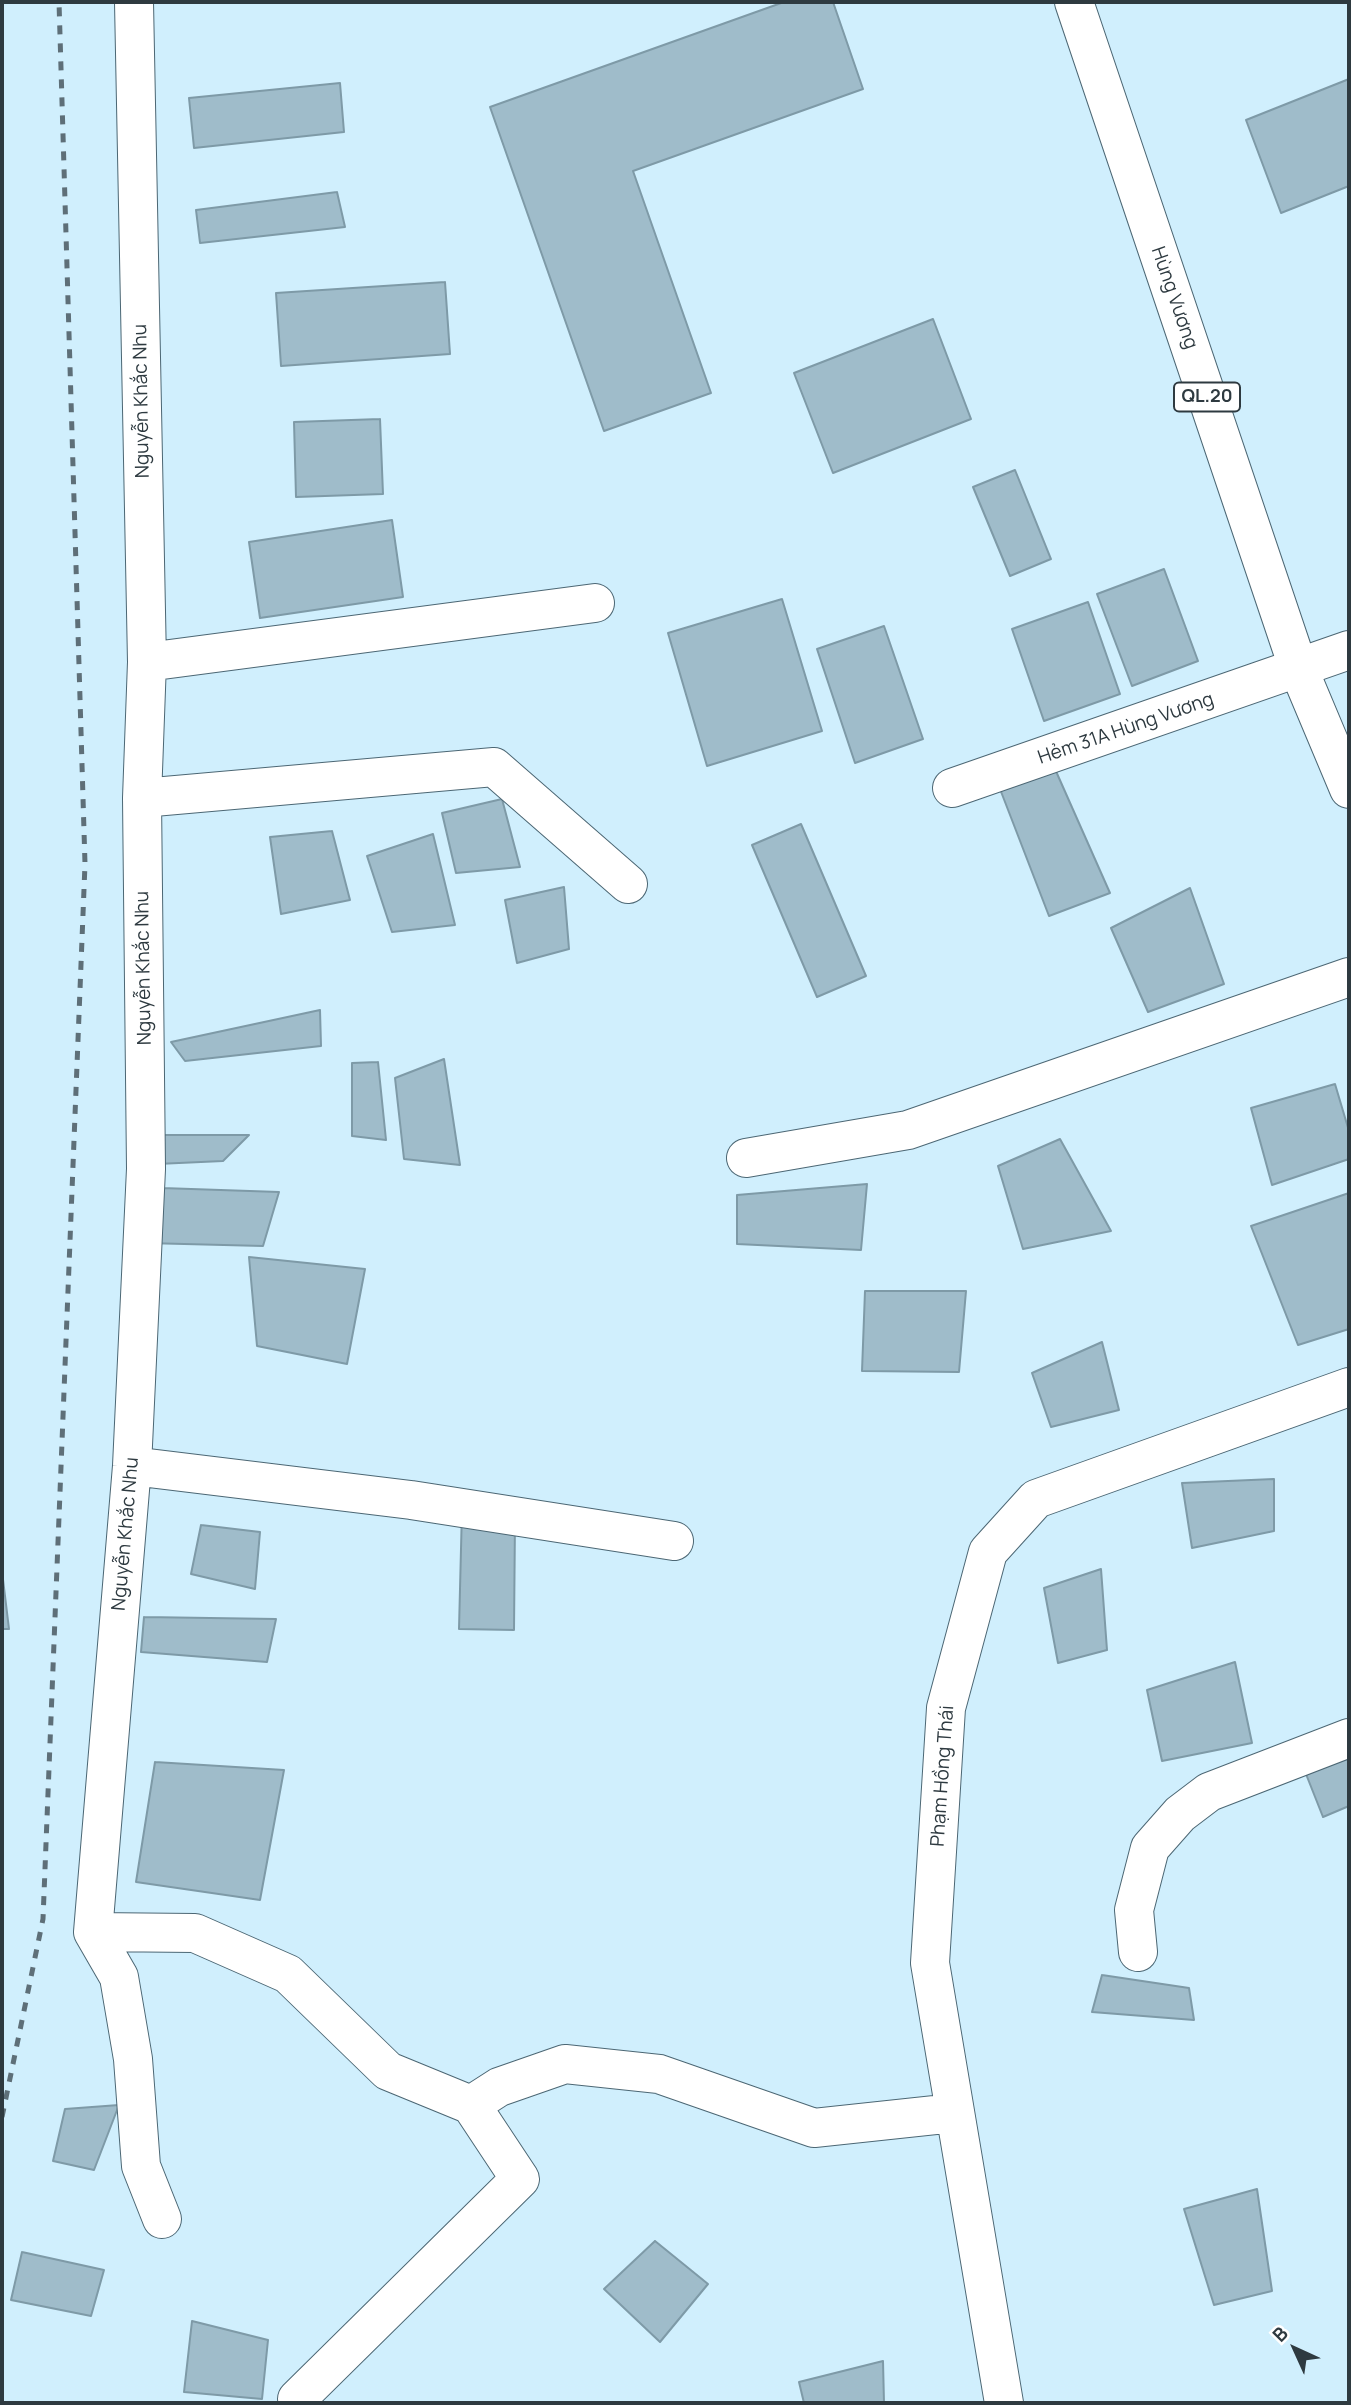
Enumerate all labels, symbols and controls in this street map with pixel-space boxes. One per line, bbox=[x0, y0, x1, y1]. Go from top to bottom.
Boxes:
street label: Hùng Vương bbox=[1146, 244, 1202, 352]
street label: Nguyễn Khắc Nhu bbox=[129, 324, 155, 478]
road number: QL.20 bbox=[1174, 382, 1240, 412]
street label: Hẻm 31A Hùng Vương bbox=[1035, 688, 1217, 770]
street label: Nguyễn Khắc Nhu bbox=[131, 891, 157, 1045]
street label: Nguyễn Khắc Nhu bbox=[108, 1456, 144, 1612]
street label: Phạm Hồng Thái bbox=[927, 1705, 959, 1847]
north arrow bbox=[1260, 2314, 1330, 2384]
text: B bbox=[1267, 2321, 1294, 2348]

